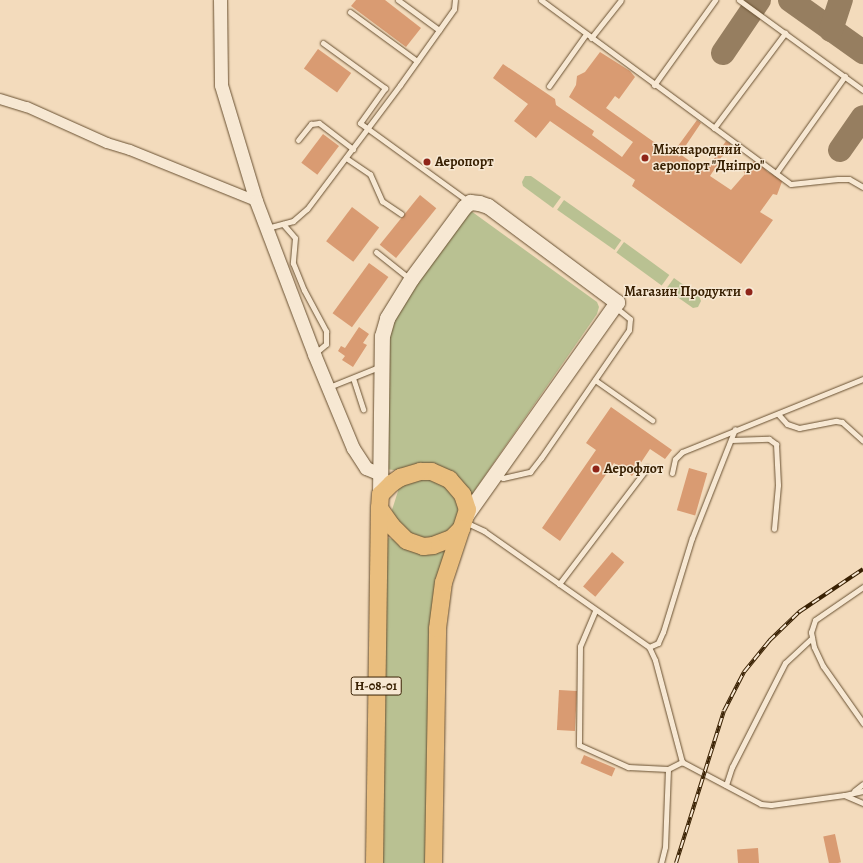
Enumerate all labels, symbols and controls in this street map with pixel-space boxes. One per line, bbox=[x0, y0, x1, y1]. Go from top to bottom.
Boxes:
place label: Міжнародний аеропорт "Дніпро" bbox=[653, 142, 765, 174]
marker: Міжнародний аеропорт "Дніпро" bbox=[640, 153, 650, 163]
place label: Аеропорт bbox=[435, 154, 494, 170]
marker: Аеропорт bbox=[422, 157, 432, 167]
place label: Магазин Продукти bbox=[624, 284, 741, 300]
marker: Магазин Продукти bbox=[744, 287, 754, 297]
place label: Аерофлот bbox=[604, 461, 663, 477]
marker: Аерофлот bbox=[591, 464, 601, 474]
road number: Н-08-01 bbox=[350, 675, 402, 697]

